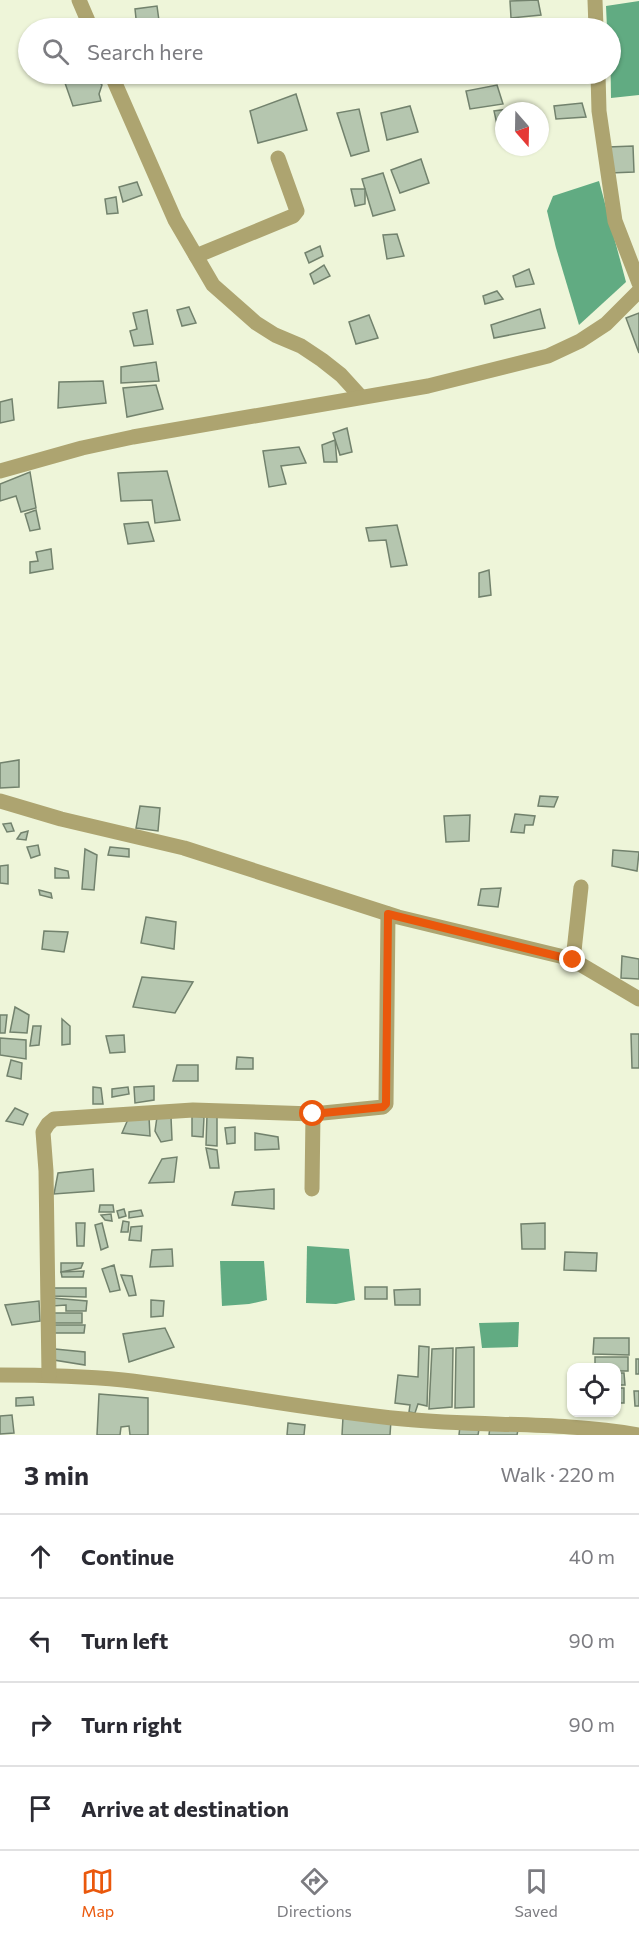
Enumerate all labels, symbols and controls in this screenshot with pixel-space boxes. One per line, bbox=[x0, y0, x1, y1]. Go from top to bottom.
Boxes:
search box bbox=[18, 18, 621, 84]
icon: search bbox=[39, 35, 72, 68]
text: Search here bbox=[87, 38, 203, 65]
north arrow bbox=[495, 102, 549, 156]
route end bbox=[559, 946, 585, 972]
route start bbox=[299, 1100, 325, 1126]
map controls bbox=[567, 1363, 621, 1417]
button: locate bbox=[567, 1363, 621, 1417]
text: 3 min bbox=[24, 1459, 89, 1490]
text: Walk · 220 m bbox=[500, 1462, 615, 1486]
icon: ahead bbox=[24, 1540, 57, 1573]
text: Continue bbox=[81, 1543, 174, 1570]
text: 40 m bbox=[569, 1544, 615, 1568]
icon: left bbox=[24, 1624, 57, 1657]
text: Turn left bbox=[81, 1627, 168, 1654]
text: 90 m bbox=[569, 1628, 615, 1652]
icon: right bbox=[24, 1708, 57, 1741]
text: Turn right bbox=[81, 1711, 182, 1738]
text: 90 m bbox=[569, 1712, 615, 1736]
icon: arrive bbox=[24, 1792, 57, 1825]
text: Arrive at destination bbox=[81, 1795, 289, 1822]
tab: Map bbox=[81, 1865, 114, 1920]
tab: Directions bbox=[277, 1865, 352, 1920]
tab: Saved bbox=[514, 1865, 558, 1920]

